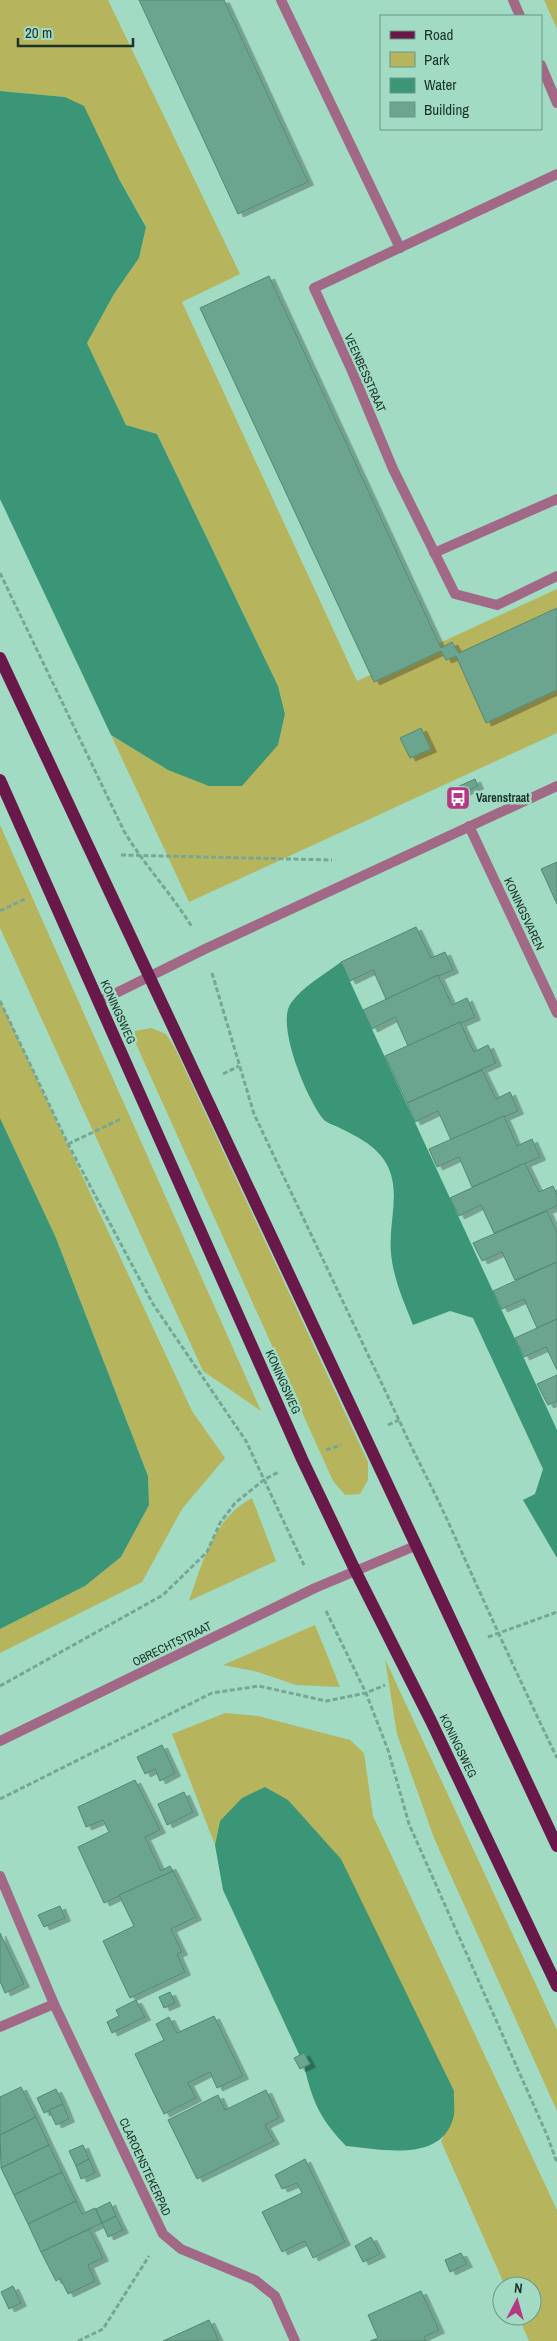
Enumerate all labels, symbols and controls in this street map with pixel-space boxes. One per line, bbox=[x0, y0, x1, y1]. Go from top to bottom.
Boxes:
scale bar bbox=[18, 15, 132, 47]
legend bbox=[380, 15, 542, 130]
text: 20 m bbox=[25, 22, 52, 43]
text: Road bbox=[424, 24, 453, 45]
text: Park bbox=[424, 49, 450, 70]
text: Water bbox=[424, 74, 456, 95]
text: Building bbox=[424, 99, 469, 120]
street label: VEENBESSTRAAT bbox=[340, 331, 390, 415]
bus stop icon: Varenstraat bbox=[445, 785, 471, 811]
place label: Varenstraat bbox=[476, 790, 530, 806]
street label: KONINGSVAREN bbox=[500, 875, 548, 953]
street label: KONINGSWEG bbox=[97, 977, 139, 1047]
street label: KONINGSWEG bbox=[262, 1347, 304, 1417]
street label: OBRECHTSTRAAT bbox=[130, 1618, 214, 1670]
street label: KONINGSWEG bbox=[436, 1712, 480, 1780]
street label: CLAROENSTEKERPAD bbox=[115, 2115, 175, 2219]
north arrow bbox=[492, 2276, 542, 2326]
text: N bbox=[513, 2279, 523, 2297]

